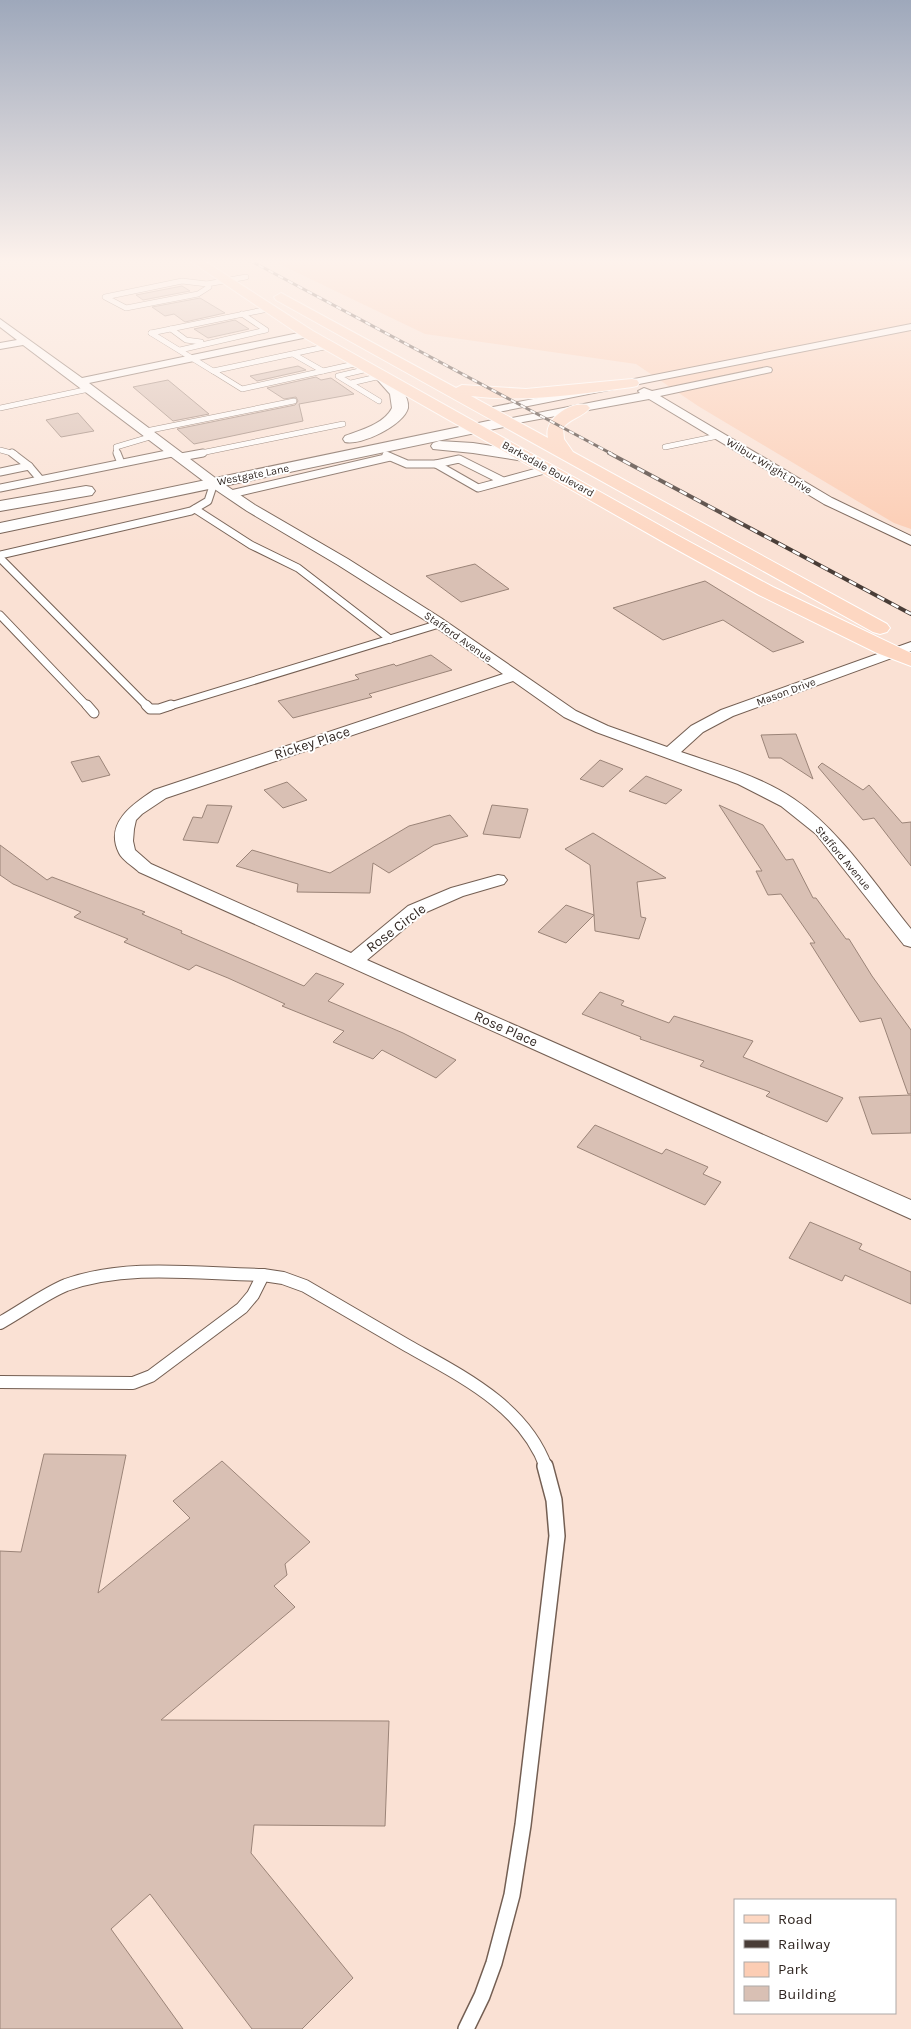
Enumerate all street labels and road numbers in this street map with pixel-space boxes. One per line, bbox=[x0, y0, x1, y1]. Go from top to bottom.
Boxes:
street label: Wilbur Wright Drive bbox=[724, 435, 815, 497]
street label: Barksdale Boulevard bbox=[500, 438, 596, 500]
street label: Westgate Lane bbox=[216, 462, 291, 488]
street label: Stafford Avenue bbox=[422, 609, 495, 665]
street label: Mason Drive bbox=[755, 675, 818, 709]
street label: Rickey Place bbox=[272, 723, 352, 763]
street label: Stafford Avenue bbox=[812, 823, 874, 893]
street label: Rose Circle bbox=[363, 900, 429, 956]
street label: Rose Place bbox=[472, 1007, 540, 1051]

